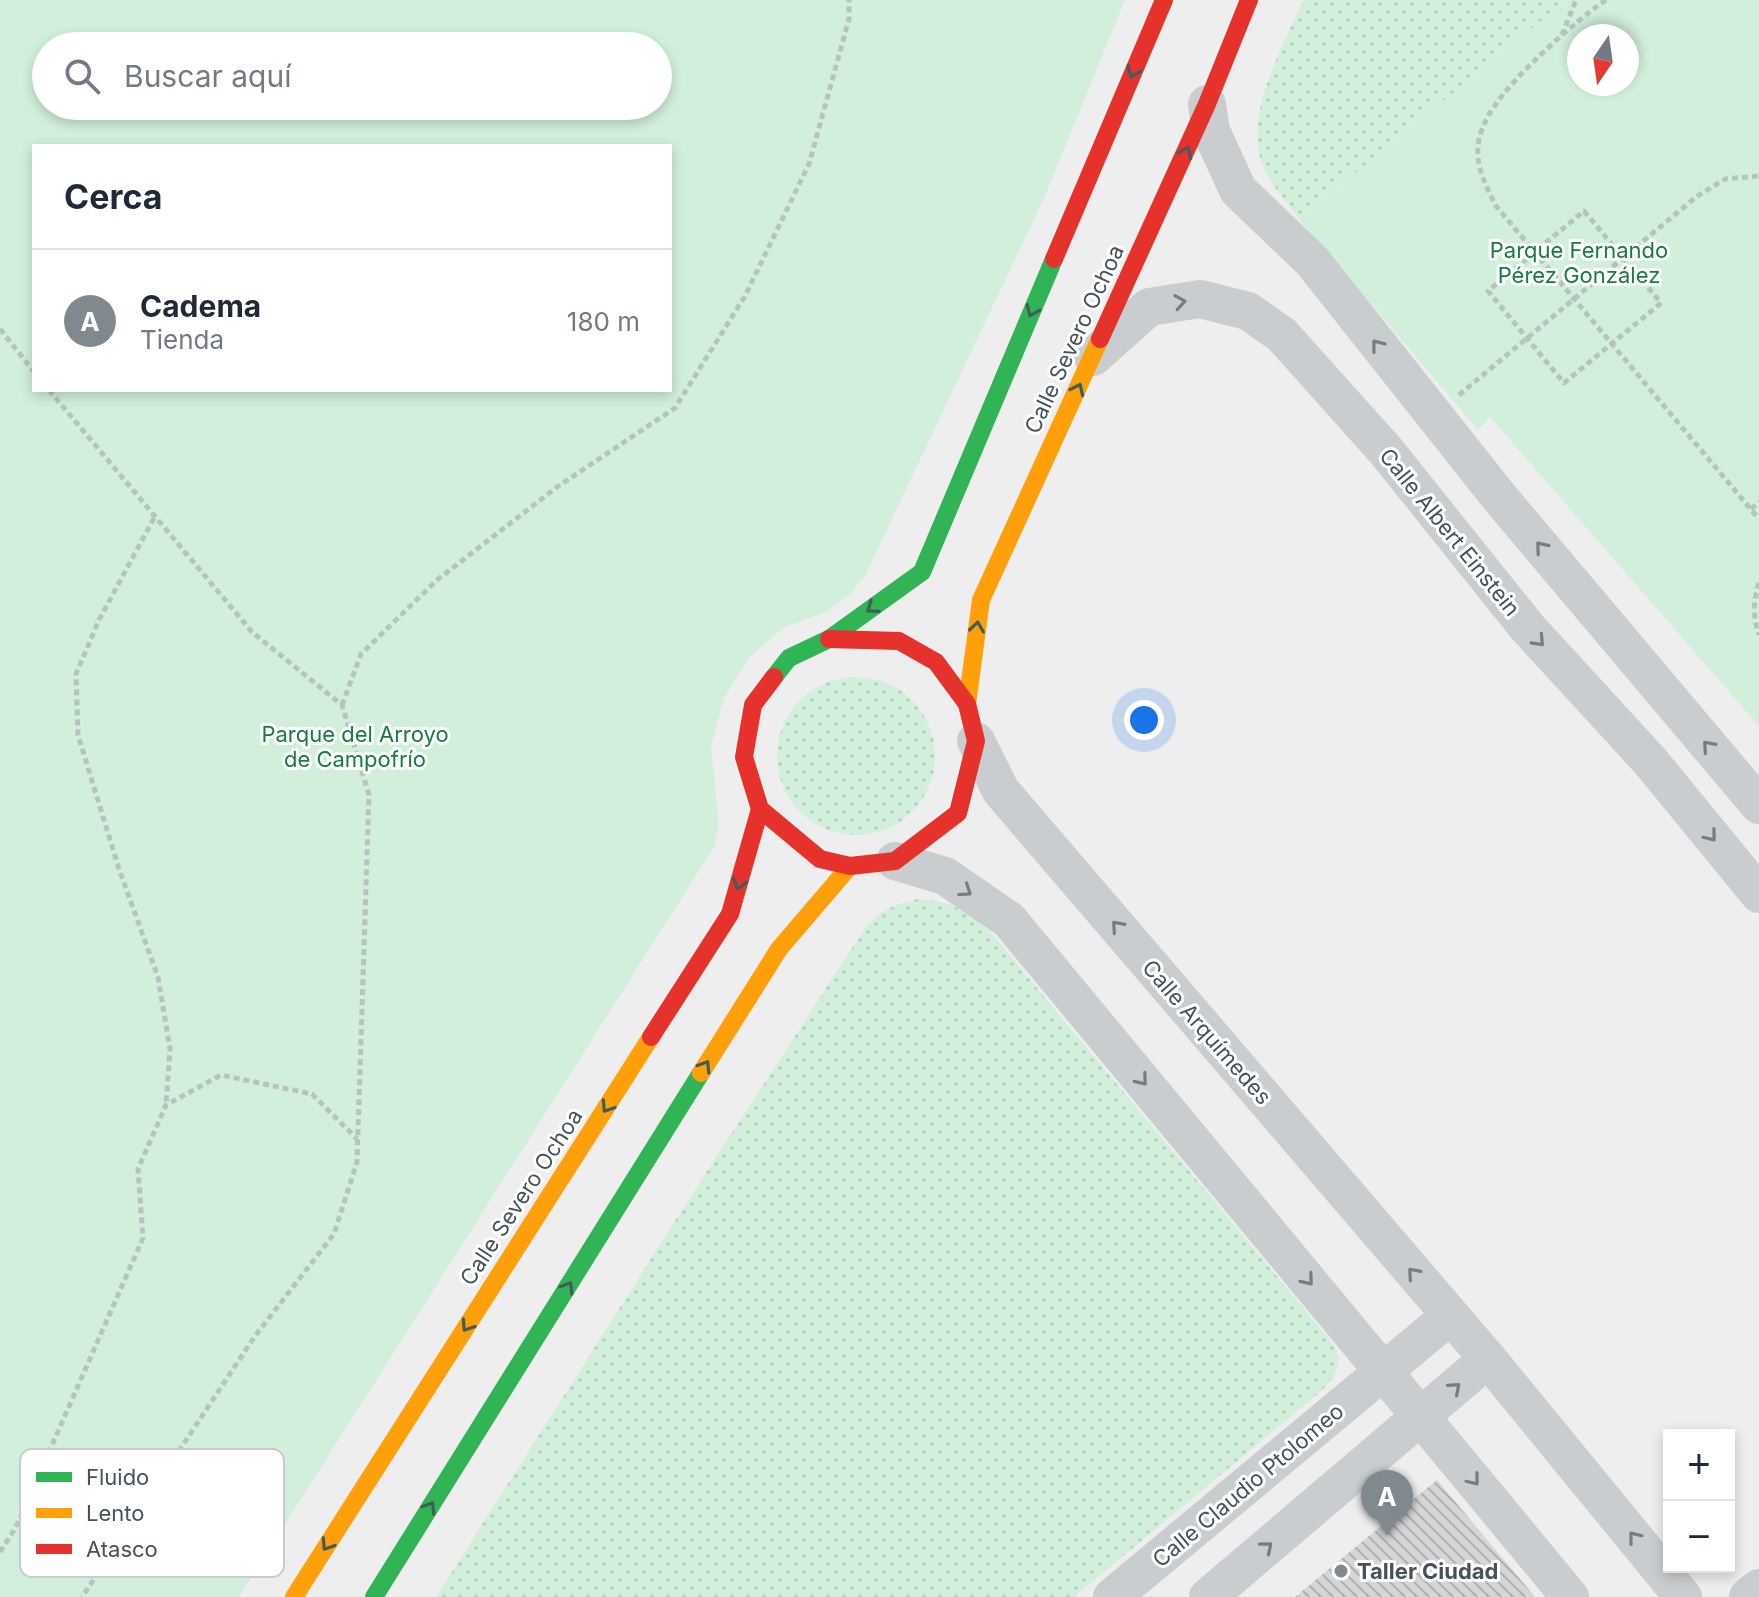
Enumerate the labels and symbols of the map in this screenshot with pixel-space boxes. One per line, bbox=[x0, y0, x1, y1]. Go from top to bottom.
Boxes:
north arrow bbox=[1567, 24, 1639, 96]
one-way arrow bbox=[1127, 64, 1143, 78]
one-way arrow bbox=[1176, 145, 1192, 160]
park label: Parque Fernando Pérez González bbox=[1490, 237, 1668, 288]
street label: Calle Severo Ochoa bbox=[1019, 241, 1129, 437]
one-way arrow bbox=[1173, 295, 1186, 312]
one-way arrow bbox=[1026, 303, 1042, 317]
one-way arrow bbox=[1373, 339, 1387, 354]
one-way arrow bbox=[1068, 382, 1084, 397]
street label: Calle Albert Einstein bbox=[1374, 443, 1526, 621]
one-way arrow bbox=[1536, 541, 1551, 556]
one-way arrow bbox=[867, 598, 881, 612]
one-way arrow bbox=[968, 620, 985, 634]
one-way arrow bbox=[1530, 632, 1545, 646]
your location bbox=[1124, 700, 1164, 740]
park label: Parque del Arroyo de Campofrío bbox=[261, 721, 449, 772]
one-way arrow bbox=[1703, 740, 1718, 755]
one-way arrow bbox=[1702, 827, 1716, 842]
one-way arrow bbox=[732, 877, 748, 890]
one-way arrow bbox=[958, 881, 972, 896]
one-way arrow bbox=[1112, 921, 1126, 936]
street label: Calle Arquímedes bbox=[1137, 954, 1277, 1110]
one-way arrow bbox=[696, 1060, 711, 1075]
one-way arrow bbox=[1132, 1071, 1147, 1086]
one-way arrow bbox=[601, 1098, 616, 1113]
street label: Calle Severo Ochoa bbox=[454, 1104, 588, 1290]
one-way arrow bbox=[1408, 1268, 1423, 1282]
one-way arrow bbox=[1298, 1271, 1313, 1286]
one-way arrow bbox=[558, 1281, 573, 1295]
one-way arrow bbox=[462, 1317, 477, 1332]
one-way arrow bbox=[1445, 1383, 1460, 1398]
street label: Calle Claudio Ptolomeo bbox=[1147, 1398, 1349, 1572]
legend bbox=[20, 1449, 284, 1577]
text: Fluido bbox=[86, 1464, 149, 1490]
pin: A bbox=[1361, 1470, 1413, 1536]
one-way arrow bbox=[1464, 1471, 1479, 1486]
text: Lento bbox=[86, 1500, 144, 1526]
one-way arrow bbox=[420, 1501, 436, 1516]
one-way arrow bbox=[1629, 1531, 1643, 1546]
text: Atasco bbox=[86, 1536, 158, 1562]
one-way arrow bbox=[322, 1536, 337, 1551]
one-way arrow bbox=[1258, 1542, 1273, 1557]
place label: Taller Ciudad bbox=[1357, 1558, 1499, 1584]
marker: Taller Ciudad bbox=[1332, 1562, 1350, 1580]

